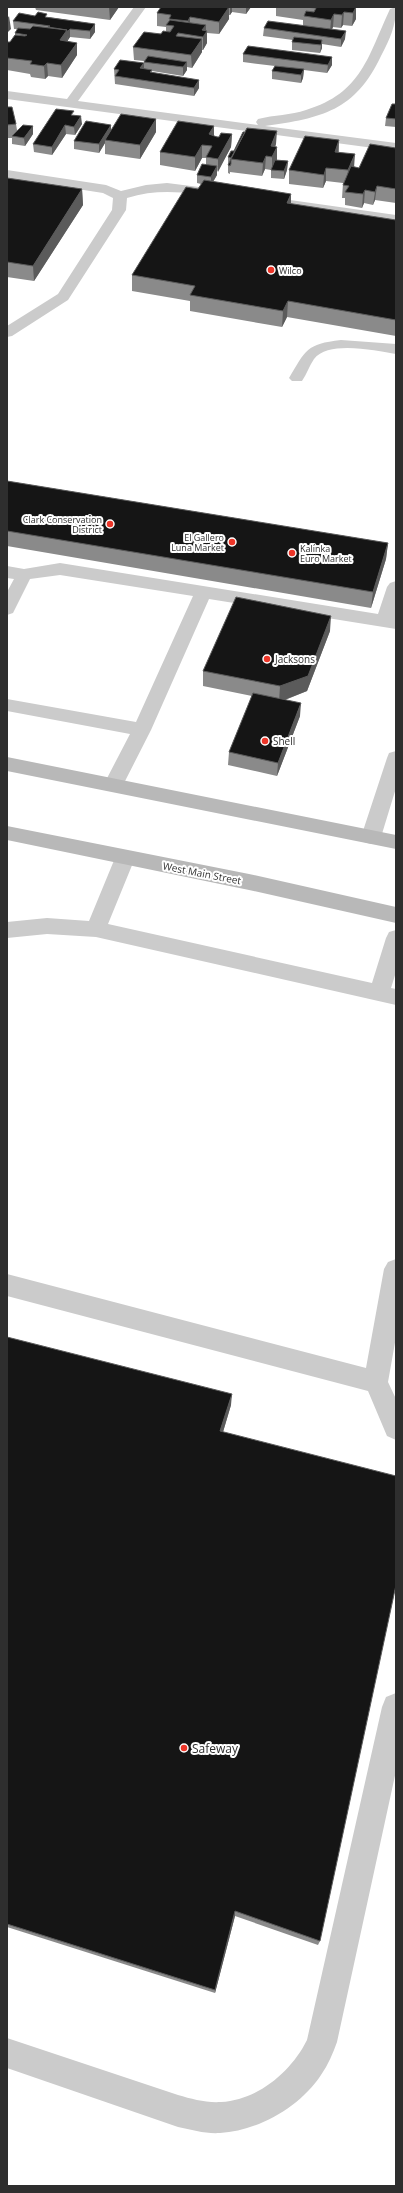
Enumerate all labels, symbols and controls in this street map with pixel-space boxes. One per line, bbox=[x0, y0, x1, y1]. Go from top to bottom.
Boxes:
place label: Wilco bbox=[279, 264, 302, 277]
marker: Wilco bbox=[266, 265, 276, 275]
place label: Clark Conservation District bbox=[23, 513, 102, 536]
marker: Clark Conservation District bbox=[105, 519, 115, 529]
place label: El Gallero Luna Market bbox=[171, 531, 224, 554]
marker: El Gallero Luna Market bbox=[227, 537, 237, 547]
place label: Kalinka Euro Market bbox=[300, 542, 352, 565]
marker: Kalinka Euro Market bbox=[287, 548, 297, 558]
place label: Jacksons bbox=[274, 652, 315, 666]
marker: Jacksons bbox=[262, 654, 272, 664]
place label: Shell bbox=[273, 734, 295, 748]
marker: Shell bbox=[260, 736, 270, 746]
street label: West Main Street bbox=[162, 859, 243, 888]
place label: Safeway bbox=[192, 1740, 239, 1757]
marker: Safeway bbox=[179, 1743, 189, 1753]

